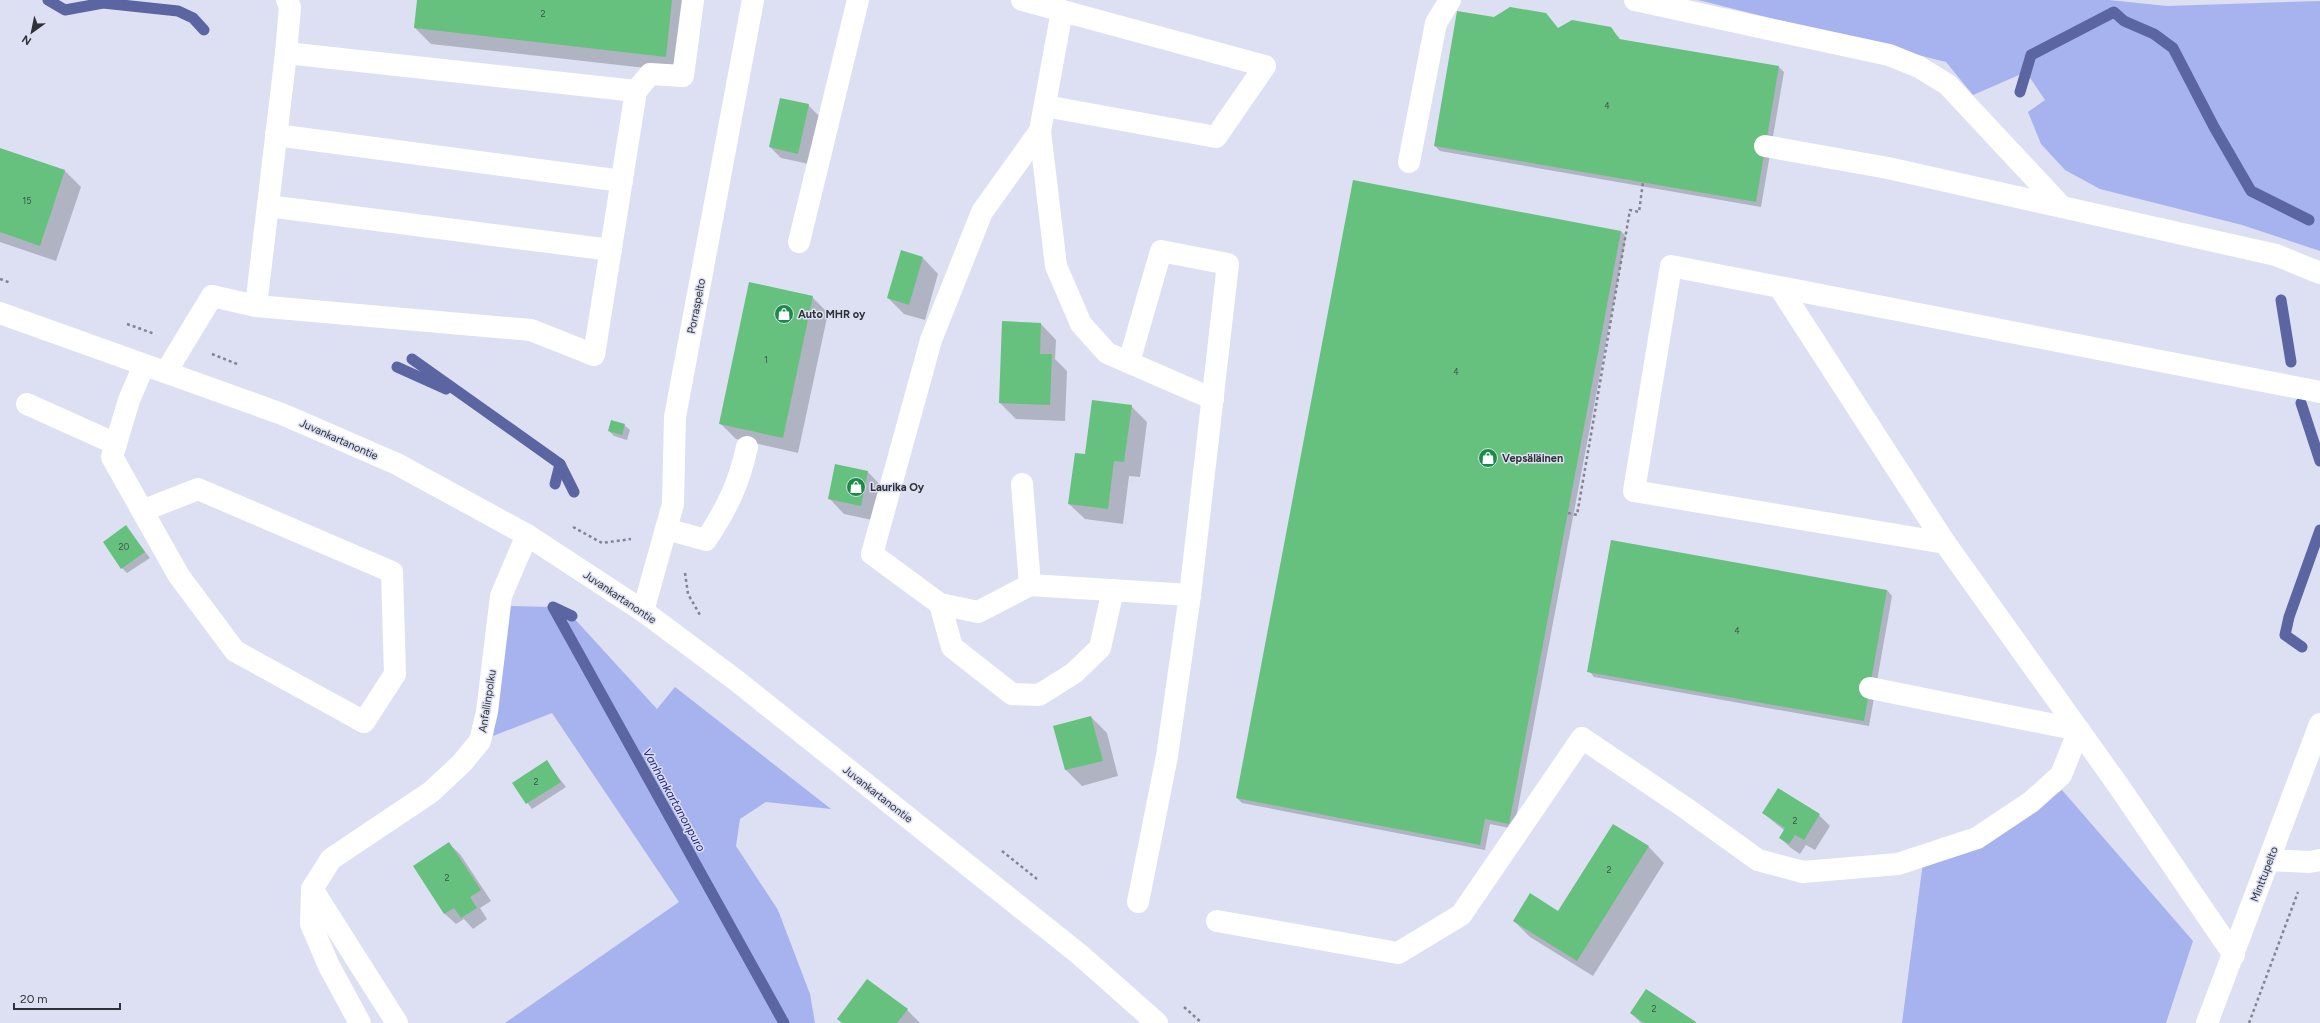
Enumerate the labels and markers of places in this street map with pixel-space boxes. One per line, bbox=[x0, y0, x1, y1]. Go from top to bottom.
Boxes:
shop icon: Auto MHR oy bbox=[773, 303, 795, 325]
place label: Auto MHR oy bbox=[798, 308, 866, 321]
shop icon: Vepsäläinen bbox=[1477, 447, 1499, 469]
place label: Vepsäläinen bbox=[1502, 452, 1563, 465]
shop icon: Laurika Oy bbox=[845, 476, 867, 498]
place label: Laurika Oy bbox=[870, 481, 925, 494]

